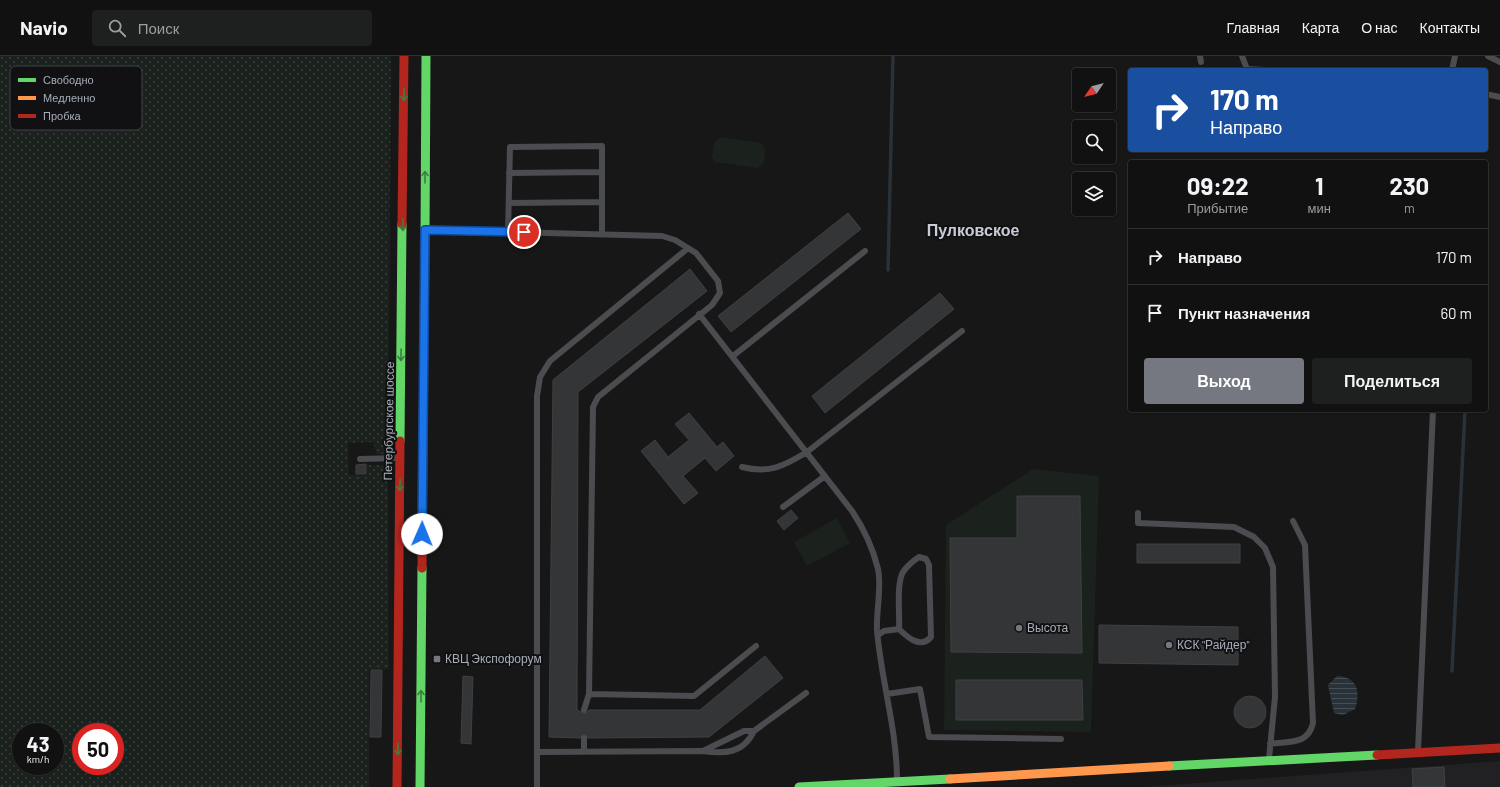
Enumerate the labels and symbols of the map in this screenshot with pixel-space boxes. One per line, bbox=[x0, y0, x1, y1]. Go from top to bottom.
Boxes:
legend bbox=[10, 66, 142, 130]
north arrow bbox=[1072, 68, 1116, 112]
text: Свободно bbox=[43, 73, 94, 86]
one-way arrow bbox=[400, 88, 408, 101]
text: Медленно bbox=[43, 91, 95, 104]
text: Пробка bbox=[43, 109, 81, 122]
one-way arrow bbox=[421, 171, 429, 184]
pin bbox=[507, 215, 541, 249]
one-way arrow bbox=[399, 218, 407, 231]
district label: Пулковское bbox=[927, 220, 1019, 239]
one-way arrow bbox=[398, 348, 405, 361]
street label: Петербургское шоссе bbox=[380, 361, 397, 481]
one-way arrow bbox=[396, 478, 404, 491]
position arrow bbox=[401, 513, 443, 555]
place label: Высота bbox=[1027, 620, 1069, 634]
marker: Высота bbox=[1014, 623, 1024, 633]
place label: КСК "Райдер" bbox=[1177, 637, 1250, 652]
marker: КСК "Райдер" bbox=[1164, 640, 1174, 650]
place label: КВЦ Экспофорум bbox=[445, 651, 542, 666]
marker: КВЦ Экспофорум bbox=[432, 654, 442, 664]
one-way arrow bbox=[417, 690, 425, 703]
speed limit sign: 50 bbox=[72, 723, 124, 775]
one-way arrow bbox=[394, 742, 402, 755]

